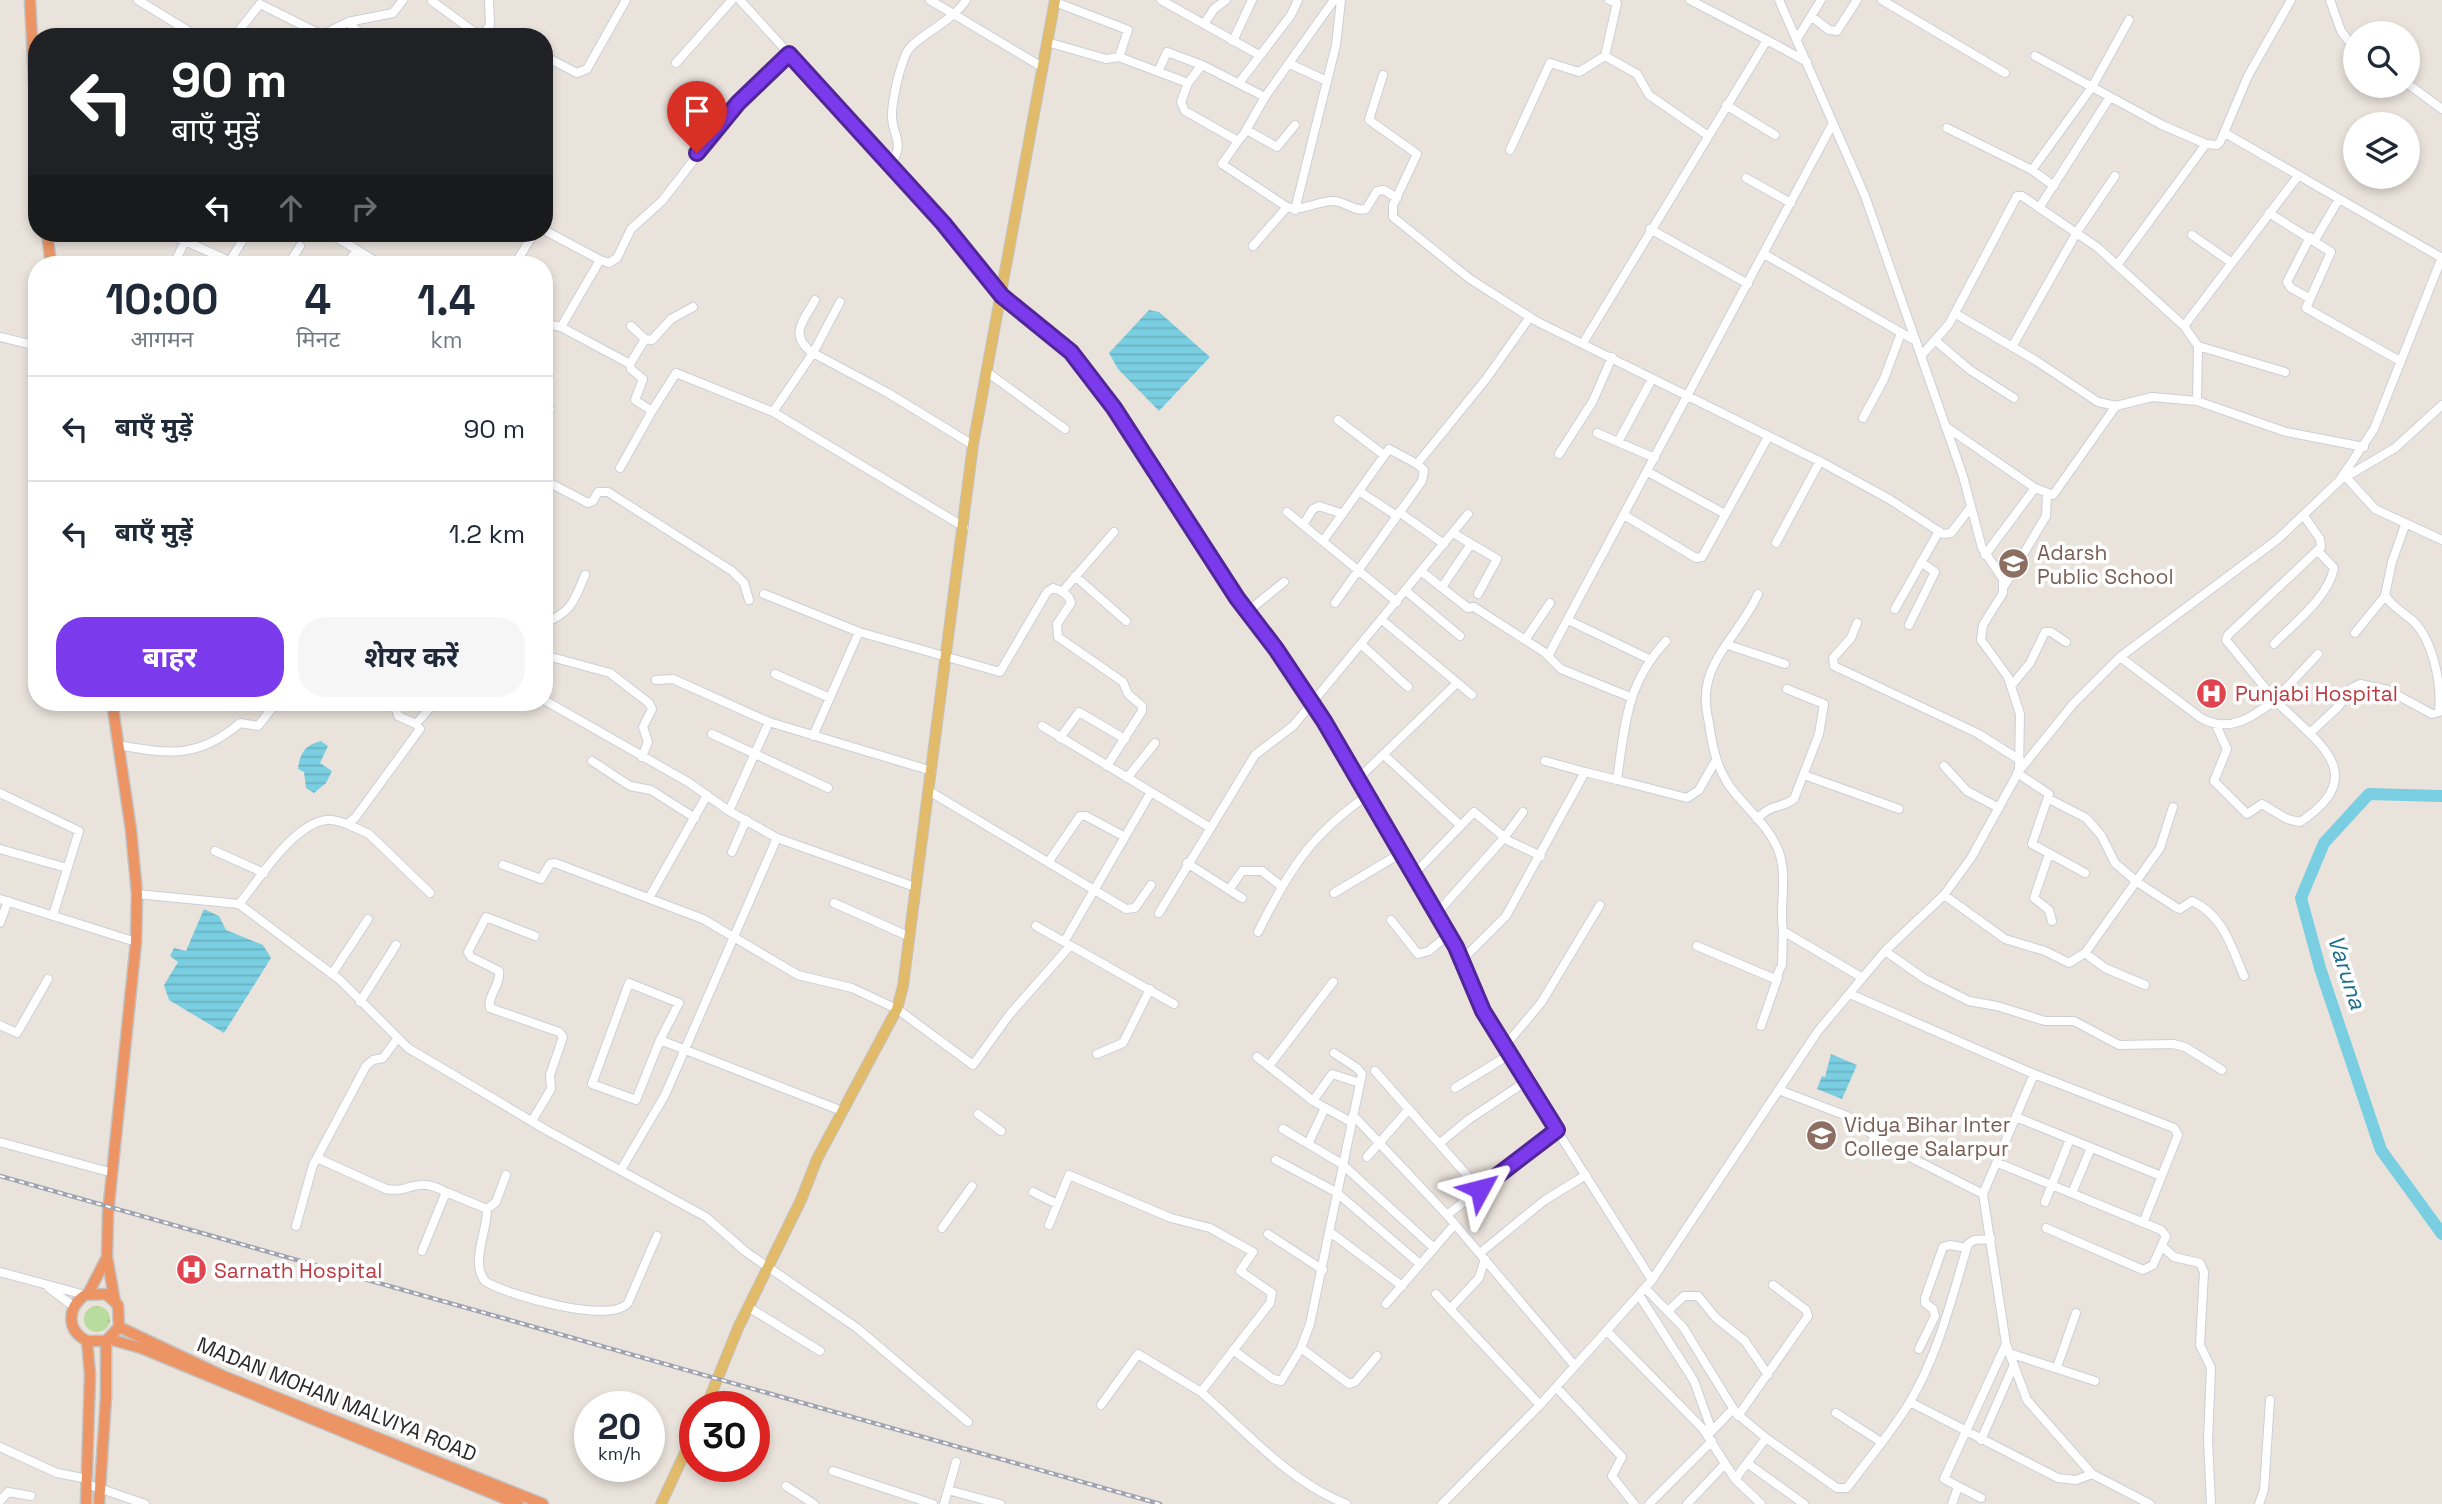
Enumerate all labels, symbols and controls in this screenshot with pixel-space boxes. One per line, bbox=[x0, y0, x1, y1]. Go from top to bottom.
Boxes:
map controls bbox=[2343, 21, 2420, 189]
button: search bbox=[2343, 21, 2420, 98]
text: 90 m bbox=[171, 49, 287, 111]
icon: left bbox=[56, 56, 147, 147]
pin bbox=[667, 81, 727, 153]
icon: arrive bbox=[678, 92, 716, 130]
text: बाएँ मुड़ें bbox=[171, 110, 260, 150]
button: layers bbox=[2343, 112, 2420, 189]
icon: left bbox=[199, 189, 237, 227]
icon: ahead bbox=[272, 189, 310, 227]
icon: right bbox=[345, 189, 383, 227]
text: 10:00 bbox=[105, 273, 219, 326]
text: 4 bbox=[305, 273, 331, 326]
text: 1.4 bbox=[417, 274, 476, 327]
text: आगमन bbox=[130, 324, 193, 354]
text: मिनट bbox=[296, 324, 340, 354]
text: km bbox=[430, 325, 463, 355]
icon: left bbox=[56, 410, 94, 448]
text: बाएँ मुड़ें bbox=[115, 410, 193, 444]
text: 90 m bbox=[463, 412, 525, 446]
icon: left bbox=[56, 515, 94, 553]
text: बाएँ मुड़ें bbox=[115, 515, 193, 549]
text: 1.2 km bbox=[449, 517, 525, 551]
place label: Adarsh Public School bbox=[2037, 539, 2174, 590]
school or university icon: Adarsh Public School bbox=[1997, 547, 2031, 581]
button: बाहर bbox=[56, 617, 284, 697]
button: शेयर करें bbox=[298, 617, 525, 697]
hospital icon: Punjabi Hospital bbox=[2195, 676, 2229, 710]
place label: Punjabi Hospital bbox=[2235, 680, 2398, 707]
water label: Varuna bbox=[2321, 931, 2373, 1014]
place label: Vidya Bihar Inter College Salarpur bbox=[1844, 1111, 2011, 1162]
school or university icon: Vidya Bihar Inter College Salarpur bbox=[1804, 1119, 1838, 1153]
position arrow bbox=[1443, 1152, 1517, 1226]
hospital icon: Sarnath Hospital bbox=[174, 1253, 208, 1287]
place label: Sarnath Hospital bbox=[214, 1257, 382, 1284]
street label: MADAN MOHAN MALVIYA ROAD bbox=[193, 1330, 481, 1468]
speed limit sign: 30 bbox=[679, 1391, 770, 1482]
text: 20 bbox=[598, 1405, 641, 1449]
text: km/h bbox=[598, 1442, 641, 1465]

